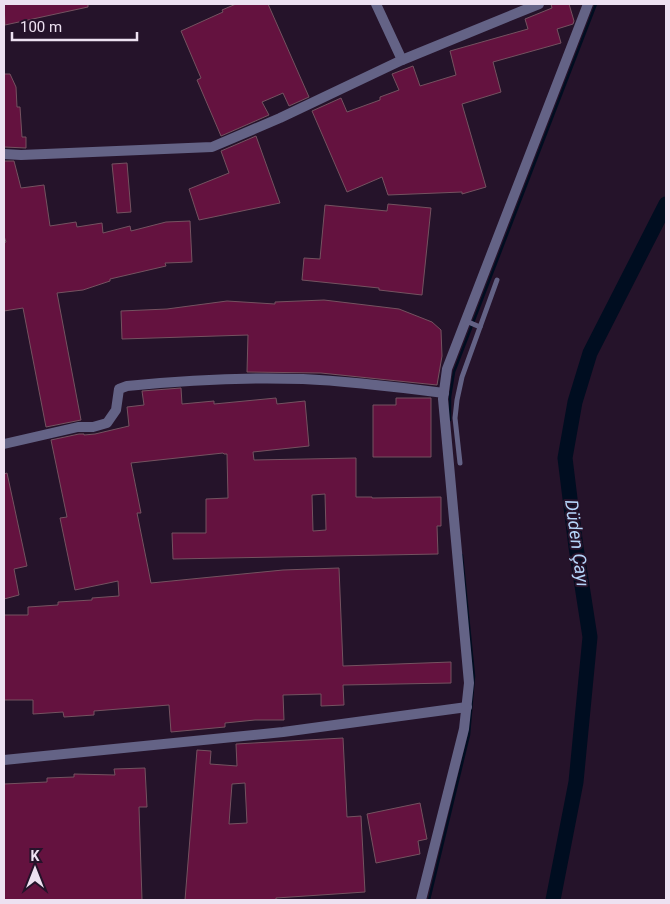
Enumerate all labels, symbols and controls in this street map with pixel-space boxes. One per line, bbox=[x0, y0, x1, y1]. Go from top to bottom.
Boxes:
scale bar bbox=[12, 10, 138, 42]
text: 100 m bbox=[20, 18, 62, 36]
water label: Düden Çayı bbox=[561, 498, 594, 588]
north arrow bbox=[10, 844, 60, 894]
text: K bbox=[31, 848, 40, 864]

